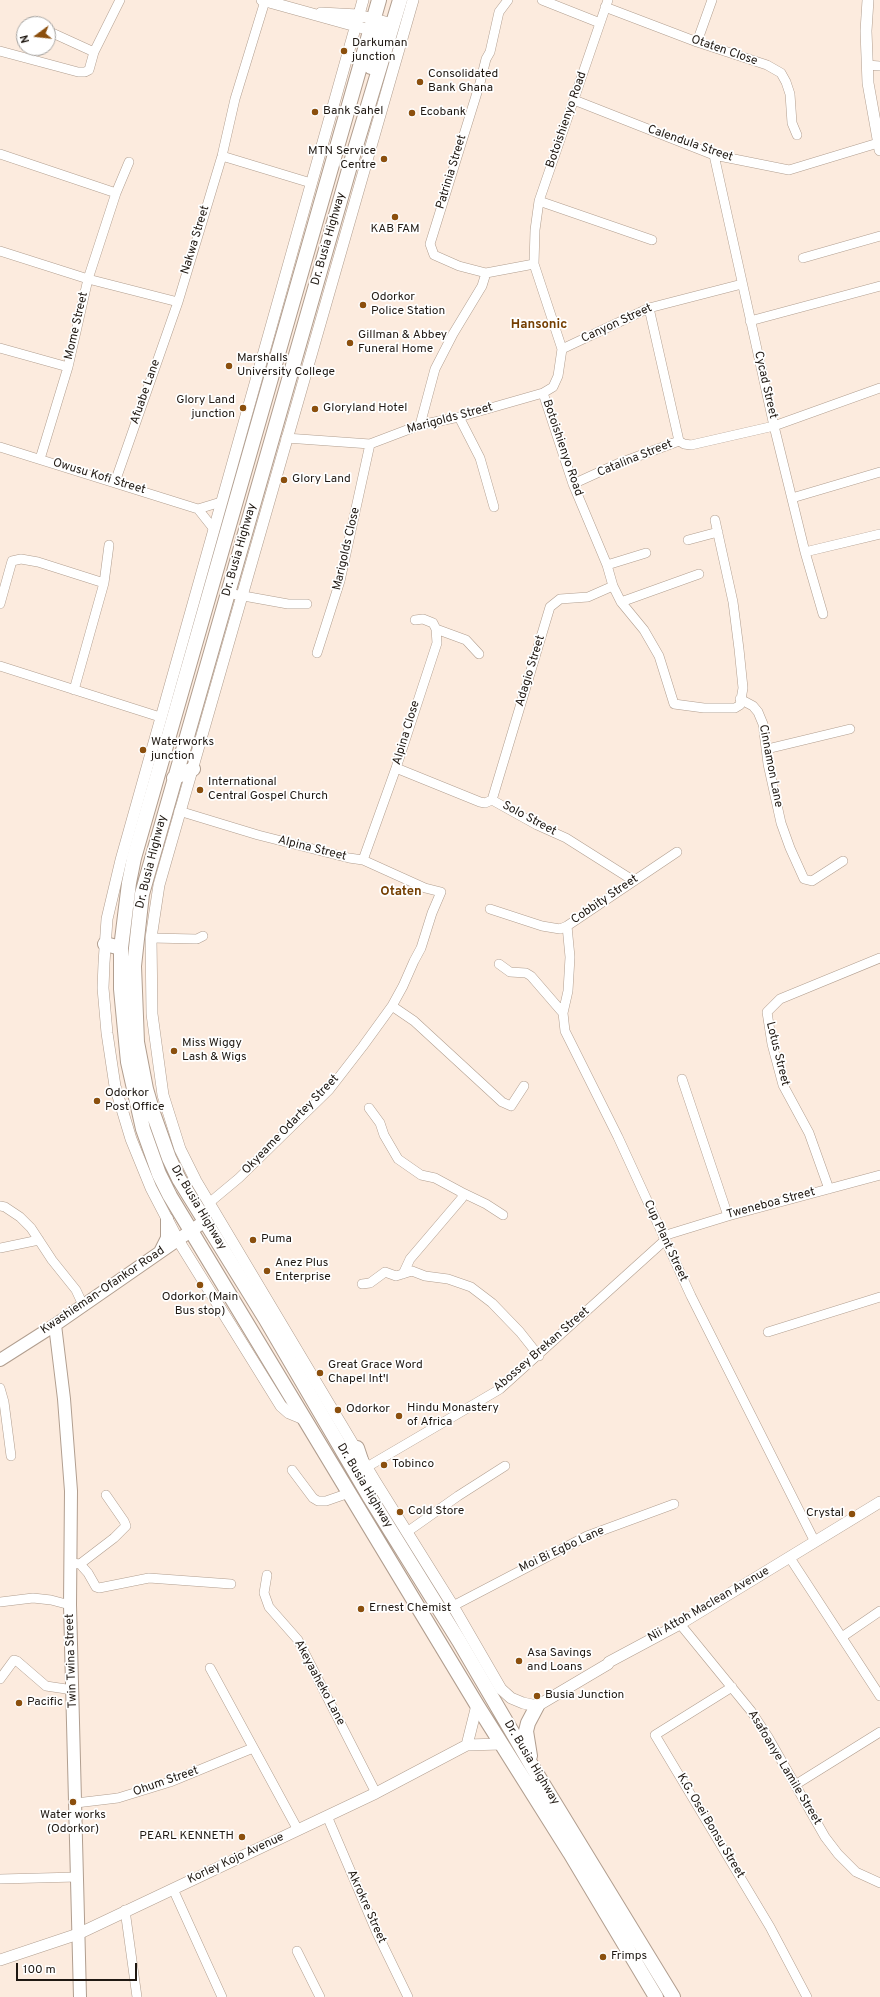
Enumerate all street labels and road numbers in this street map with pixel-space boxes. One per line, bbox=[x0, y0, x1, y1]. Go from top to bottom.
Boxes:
street label: Otaten Close bbox=[689, 33, 759, 69]
street label: Botoishienyo Road bbox=[544, 70, 590, 170]
street label: Calendula Street bbox=[645, 123, 735, 165]
street label: Patrinia Street bbox=[434, 133, 470, 211]
street label: Dr. Busia Highway bbox=[309, 191, 349, 287]
street label: Nakwa Street bbox=[179, 204, 213, 276]
street label: Mome Street bbox=[62, 291, 92, 361]
street label: Canyon Street bbox=[579, 301, 655, 347]
street label: Cycad Street bbox=[750, 350, 780, 420]
street label: Afuabe Lane bbox=[128, 358, 164, 426]
street label: Botoishienyo Road bbox=[539, 398, 585, 498]
street label: Marigolds Street bbox=[406, 401, 494, 437]
street label: Catalina Street bbox=[595, 437, 675, 481]
street label: Owusu Kofi Street bbox=[51, 456, 147, 498]
street label: Dr. Busia Highway bbox=[220, 502, 260, 598]
street label: Marigolds Close bbox=[330, 506, 364, 592]
street label: Adagio Street bbox=[513, 634, 549, 708]
street label: Alpina Close bbox=[390, 699, 424, 767]
street label: Cinnamon Lane bbox=[755, 723, 785, 809]
street label: Solo Street bbox=[499, 799, 559, 839]
street label: Dr. Busia Highway bbox=[133, 813, 171, 911]
street label: Alpina Street bbox=[276, 834, 348, 864]
street label: Cobbity Street bbox=[569, 872, 641, 928]
street label: Lotus Street bbox=[762, 1020, 792, 1088]
street label: Okyeame Odartey Street bbox=[240, 1072, 342, 1178]
street label: Dr. Busia Highway bbox=[167, 1163, 229, 1253]
street label: Tweneboa Street bbox=[725, 1185, 817, 1223]
street label: Cup Plant Street bbox=[640, 1198, 690, 1284]
street label: Kwashieman-Ofankor Road bbox=[38, 1244, 168, 1338]
street label: Abossey Brekan Street bbox=[491, 1305, 593, 1395]
street label: Dr. Busia Highway bbox=[333, 1441, 395, 1531]
street label: Moi Bi Egbo Lane bbox=[517, 1524, 607, 1576]
street label: Nii Attoh Maclean Avenue bbox=[646, 1564, 772, 1646]
street label: Twin Twina Street bbox=[63, 1613, 81, 1709]
street label: Akeyaaheko Lane bbox=[290, 1638, 348, 1728]
street label: Asafoanye Lamile Street bbox=[744, 1708, 824, 1828]
street label: Dr. Busia Highway bbox=[500, 1718, 562, 1808]
street label: Ohum Street bbox=[131, 1764, 201, 1800]
street label: K.G. Osei Bonsu Street bbox=[673, 1771, 747, 1881]
street label: Korley Kojo Avenue bbox=[186, 1830, 286, 1888]
street label: Akrokre Street bbox=[343, 1868, 389, 1946]

